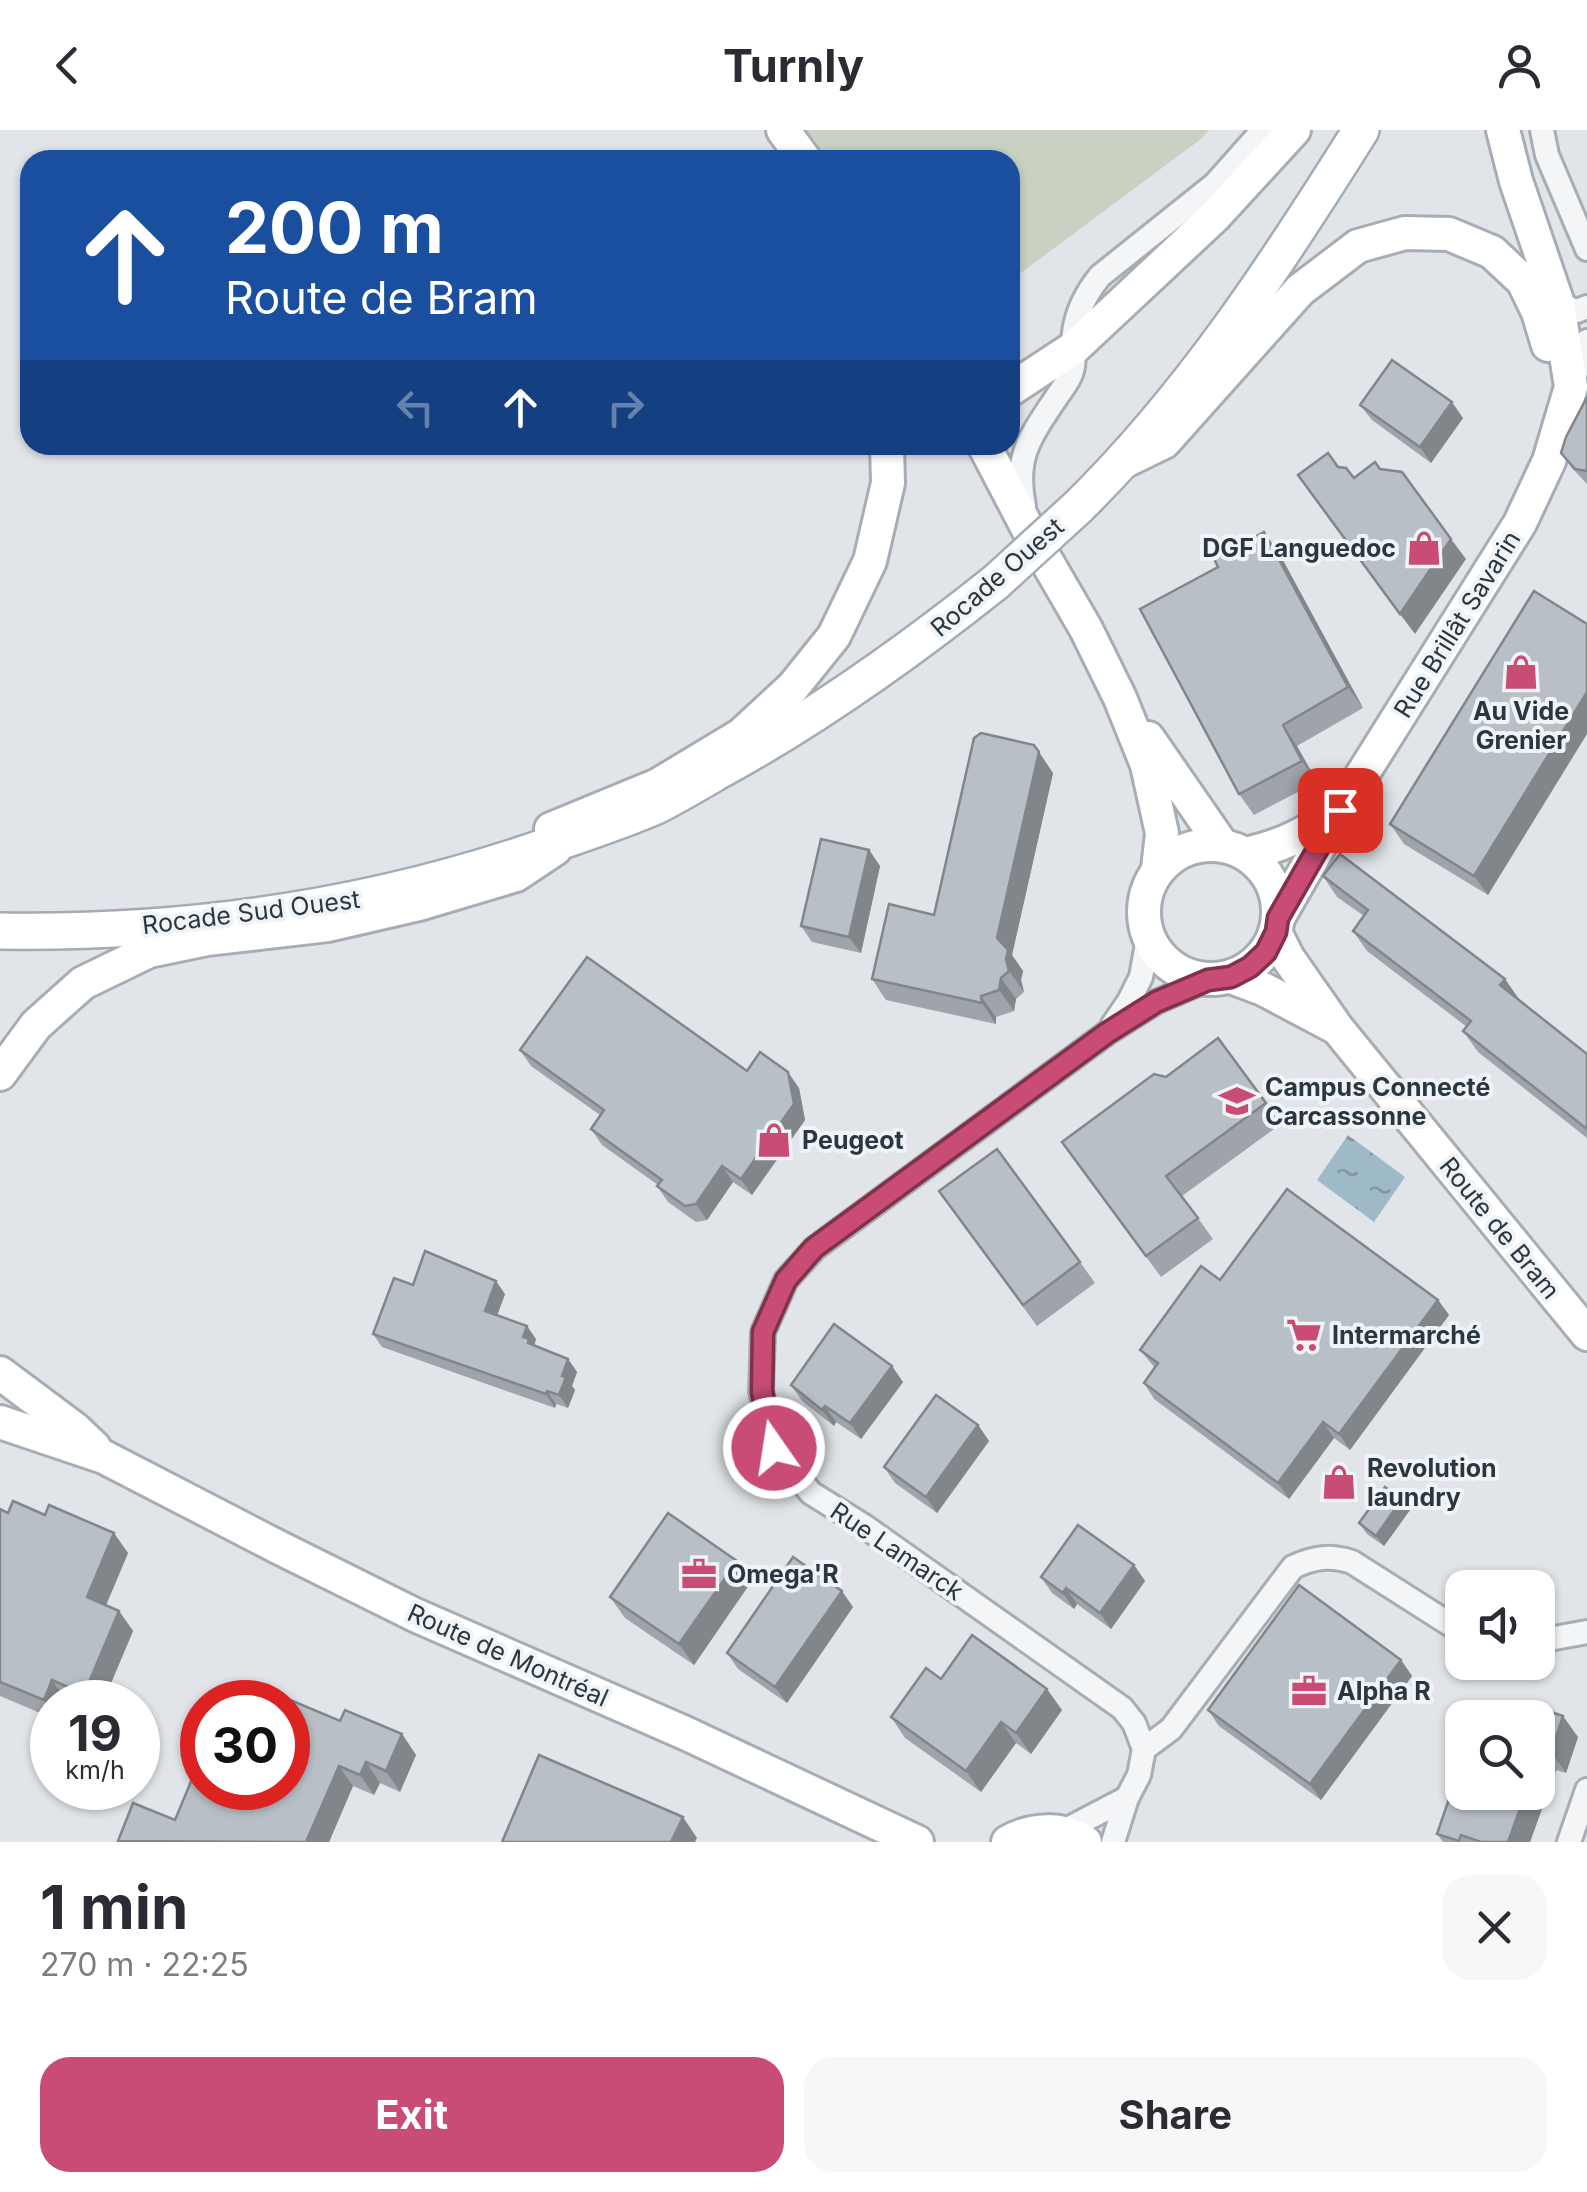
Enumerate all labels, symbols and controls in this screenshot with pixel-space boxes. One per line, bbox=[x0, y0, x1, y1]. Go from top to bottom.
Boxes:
icon: back bbox=[40, 38, 95, 93]
text: Turnly bbox=[723, 38, 864, 93]
icon: person bbox=[1492, 38, 1547, 93]
text: 200 m bbox=[225, 185, 444, 270]
icon: ahead bbox=[60, 190, 190, 320]
text: Route de Bram bbox=[225, 270, 538, 325]
icon: left bbox=[388, 380, 443, 435]
icon: ahead bbox=[493, 380, 548, 435]
icon: right bbox=[598, 380, 653, 435]
street label: Rocade Ouest bbox=[925, 511, 1069, 643]
street label: Rue Brillât Savarin bbox=[1387, 525, 1527, 723]
shop icon: DGF Languedoc bbox=[1405, 529, 1443, 567]
place label: DGF Languedoc bbox=[1202, 533, 1396, 563]
shop icon: Au Vide Grenier bbox=[1502, 653, 1540, 691]
place label: Au Vide Grenier bbox=[1473, 696, 1569, 755]
pin bbox=[1298, 768, 1383, 853]
icon: arrive bbox=[1313, 783, 1368, 838]
street label: Rocade Sud Ouest bbox=[140, 884, 362, 940]
place label: Campus Connecté Carcassonne bbox=[1265, 1072, 1490, 1131]
school or university icon: Campus Connecté Carcassonne bbox=[1218, 1082, 1256, 1120]
shop icon: Peugeot bbox=[755, 1121, 793, 1159]
place label: Peugeot bbox=[802, 1125, 904, 1155]
street label: Route de Bram bbox=[1434, 1151, 1566, 1305]
supermarket icon: Intermarché bbox=[1285, 1316, 1323, 1354]
place label: Intermarché bbox=[1332, 1320, 1481, 1350]
position arrow bbox=[722, 1396, 826, 1500]
place label: Revolution laundry bbox=[1367, 1453, 1497, 1512]
shop icon: Revolution laundry bbox=[1320, 1463, 1358, 1501]
street label: Rue Lamarck bbox=[825, 1496, 969, 1607]
office icon: Omega'R bbox=[680, 1555, 718, 1593]
place label: Omega'R bbox=[727, 1559, 839, 1589]
map controls bbox=[1445, 1570, 1555, 1810]
button: sound bbox=[1445, 1570, 1555, 1680]
street label: Route de Montréal bbox=[403, 1597, 613, 1713]
office icon: Alpha R bbox=[1290, 1672, 1328, 1710]
place label: Alpha R bbox=[1337, 1676, 1431, 1706]
speed limit sign: 30 bbox=[180, 1680, 310, 1810]
button: search bbox=[1445, 1700, 1555, 1810]
text: 19 bbox=[68, 1703, 122, 1763]
text: km/h bbox=[65, 1755, 125, 1785]
text: 1 min bbox=[40, 1871, 188, 1943]
button: close bbox=[1442, 1875, 1547, 1980]
text: 270 m · 22:25 bbox=[40, 1945, 249, 1984]
button: Exit bbox=[40, 2057, 784, 2172]
button: Share bbox=[804, 2057, 1547, 2172]

